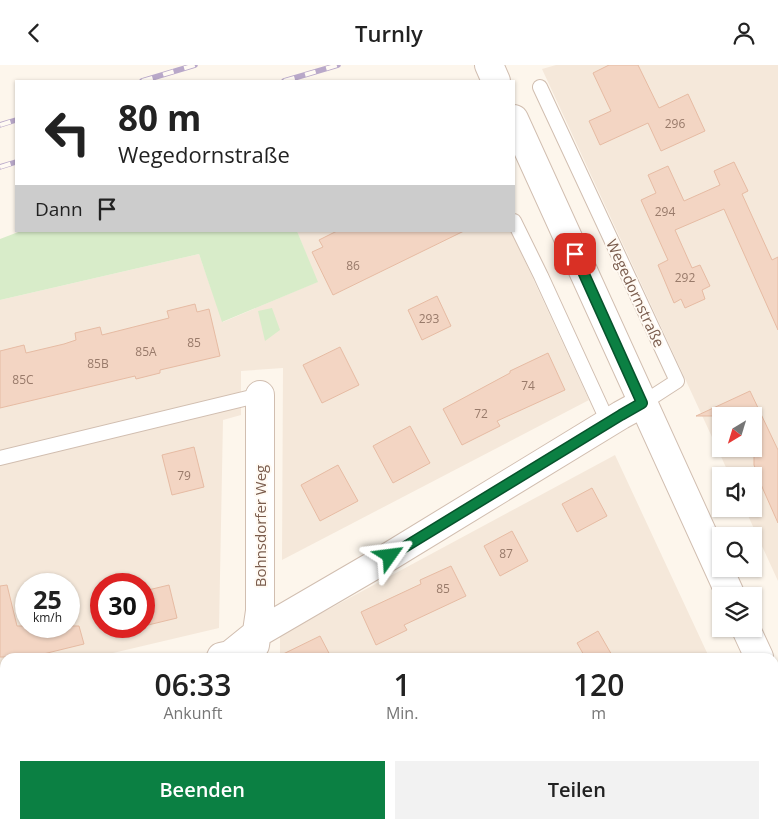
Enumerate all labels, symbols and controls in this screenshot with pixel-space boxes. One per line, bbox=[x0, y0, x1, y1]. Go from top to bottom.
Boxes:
text: Turnly bbox=[355, 18, 423, 48]
icon: back bbox=[20, 19, 48, 47]
icon: person bbox=[730, 19, 758, 47]
text: 80 m bbox=[118, 94, 201, 141]
icon: left bbox=[35, 100, 100, 165]
house number: 296 bbox=[665, 115, 685, 132]
text: Wegedornstraße bbox=[118, 139, 290, 169]
icon: arrive bbox=[93, 195, 121, 223]
text: Dann bbox=[35, 196, 83, 222]
house number: 294 bbox=[655, 203, 675, 220]
pin bbox=[554, 233, 596, 275]
street label: Wegedornstraße bbox=[602, 236, 670, 350]
icon: arrive bbox=[561, 240, 589, 268]
house number: 86 bbox=[346, 257, 360, 274]
house number: 292 bbox=[675, 269, 695, 286]
house number: 293 bbox=[419, 310, 439, 327]
house number: 85 bbox=[187, 334, 201, 351]
house number: 85A bbox=[135, 343, 157, 360]
house number: 85B bbox=[87, 355, 109, 372]
house number: 85C bbox=[12, 371, 34, 388]
house number: 74 bbox=[521, 377, 535, 394]
house number: 72 bbox=[474, 405, 488, 422]
north arrow bbox=[712, 407, 762, 457]
map controls bbox=[712, 407, 762, 637]
street label: Bohnsdorfer Weg bbox=[250, 465, 270, 587]
house number: 79 bbox=[177, 467, 191, 484]
button: sound bbox=[712, 467, 762, 517]
button: search bbox=[712, 527, 762, 577]
position arrow bbox=[363, 529, 415, 581]
house number: 87 bbox=[499, 545, 513, 562]
speed limit sign: 30 bbox=[90, 573, 155, 638]
house number: 85 bbox=[436, 580, 450, 597]
text: 25 bbox=[33, 582, 62, 616]
button: layers bbox=[712, 587, 762, 637]
text: km/h bbox=[33, 609, 62, 626]
text: 06:33 bbox=[155, 664, 231, 705]
text: 1 bbox=[394, 664, 411, 705]
text: 120 bbox=[573, 664, 624, 705]
text: Ankunft bbox=[163, 702, 222, 724]
text: Min. bbox=[386, 702, 418, 724]
text: m bbox=[591, 702, 606, 724]
button: Beenden bbox=[20, 761, 385, 819]
button: Teilen bbox=[395, 761, 759, 819]

